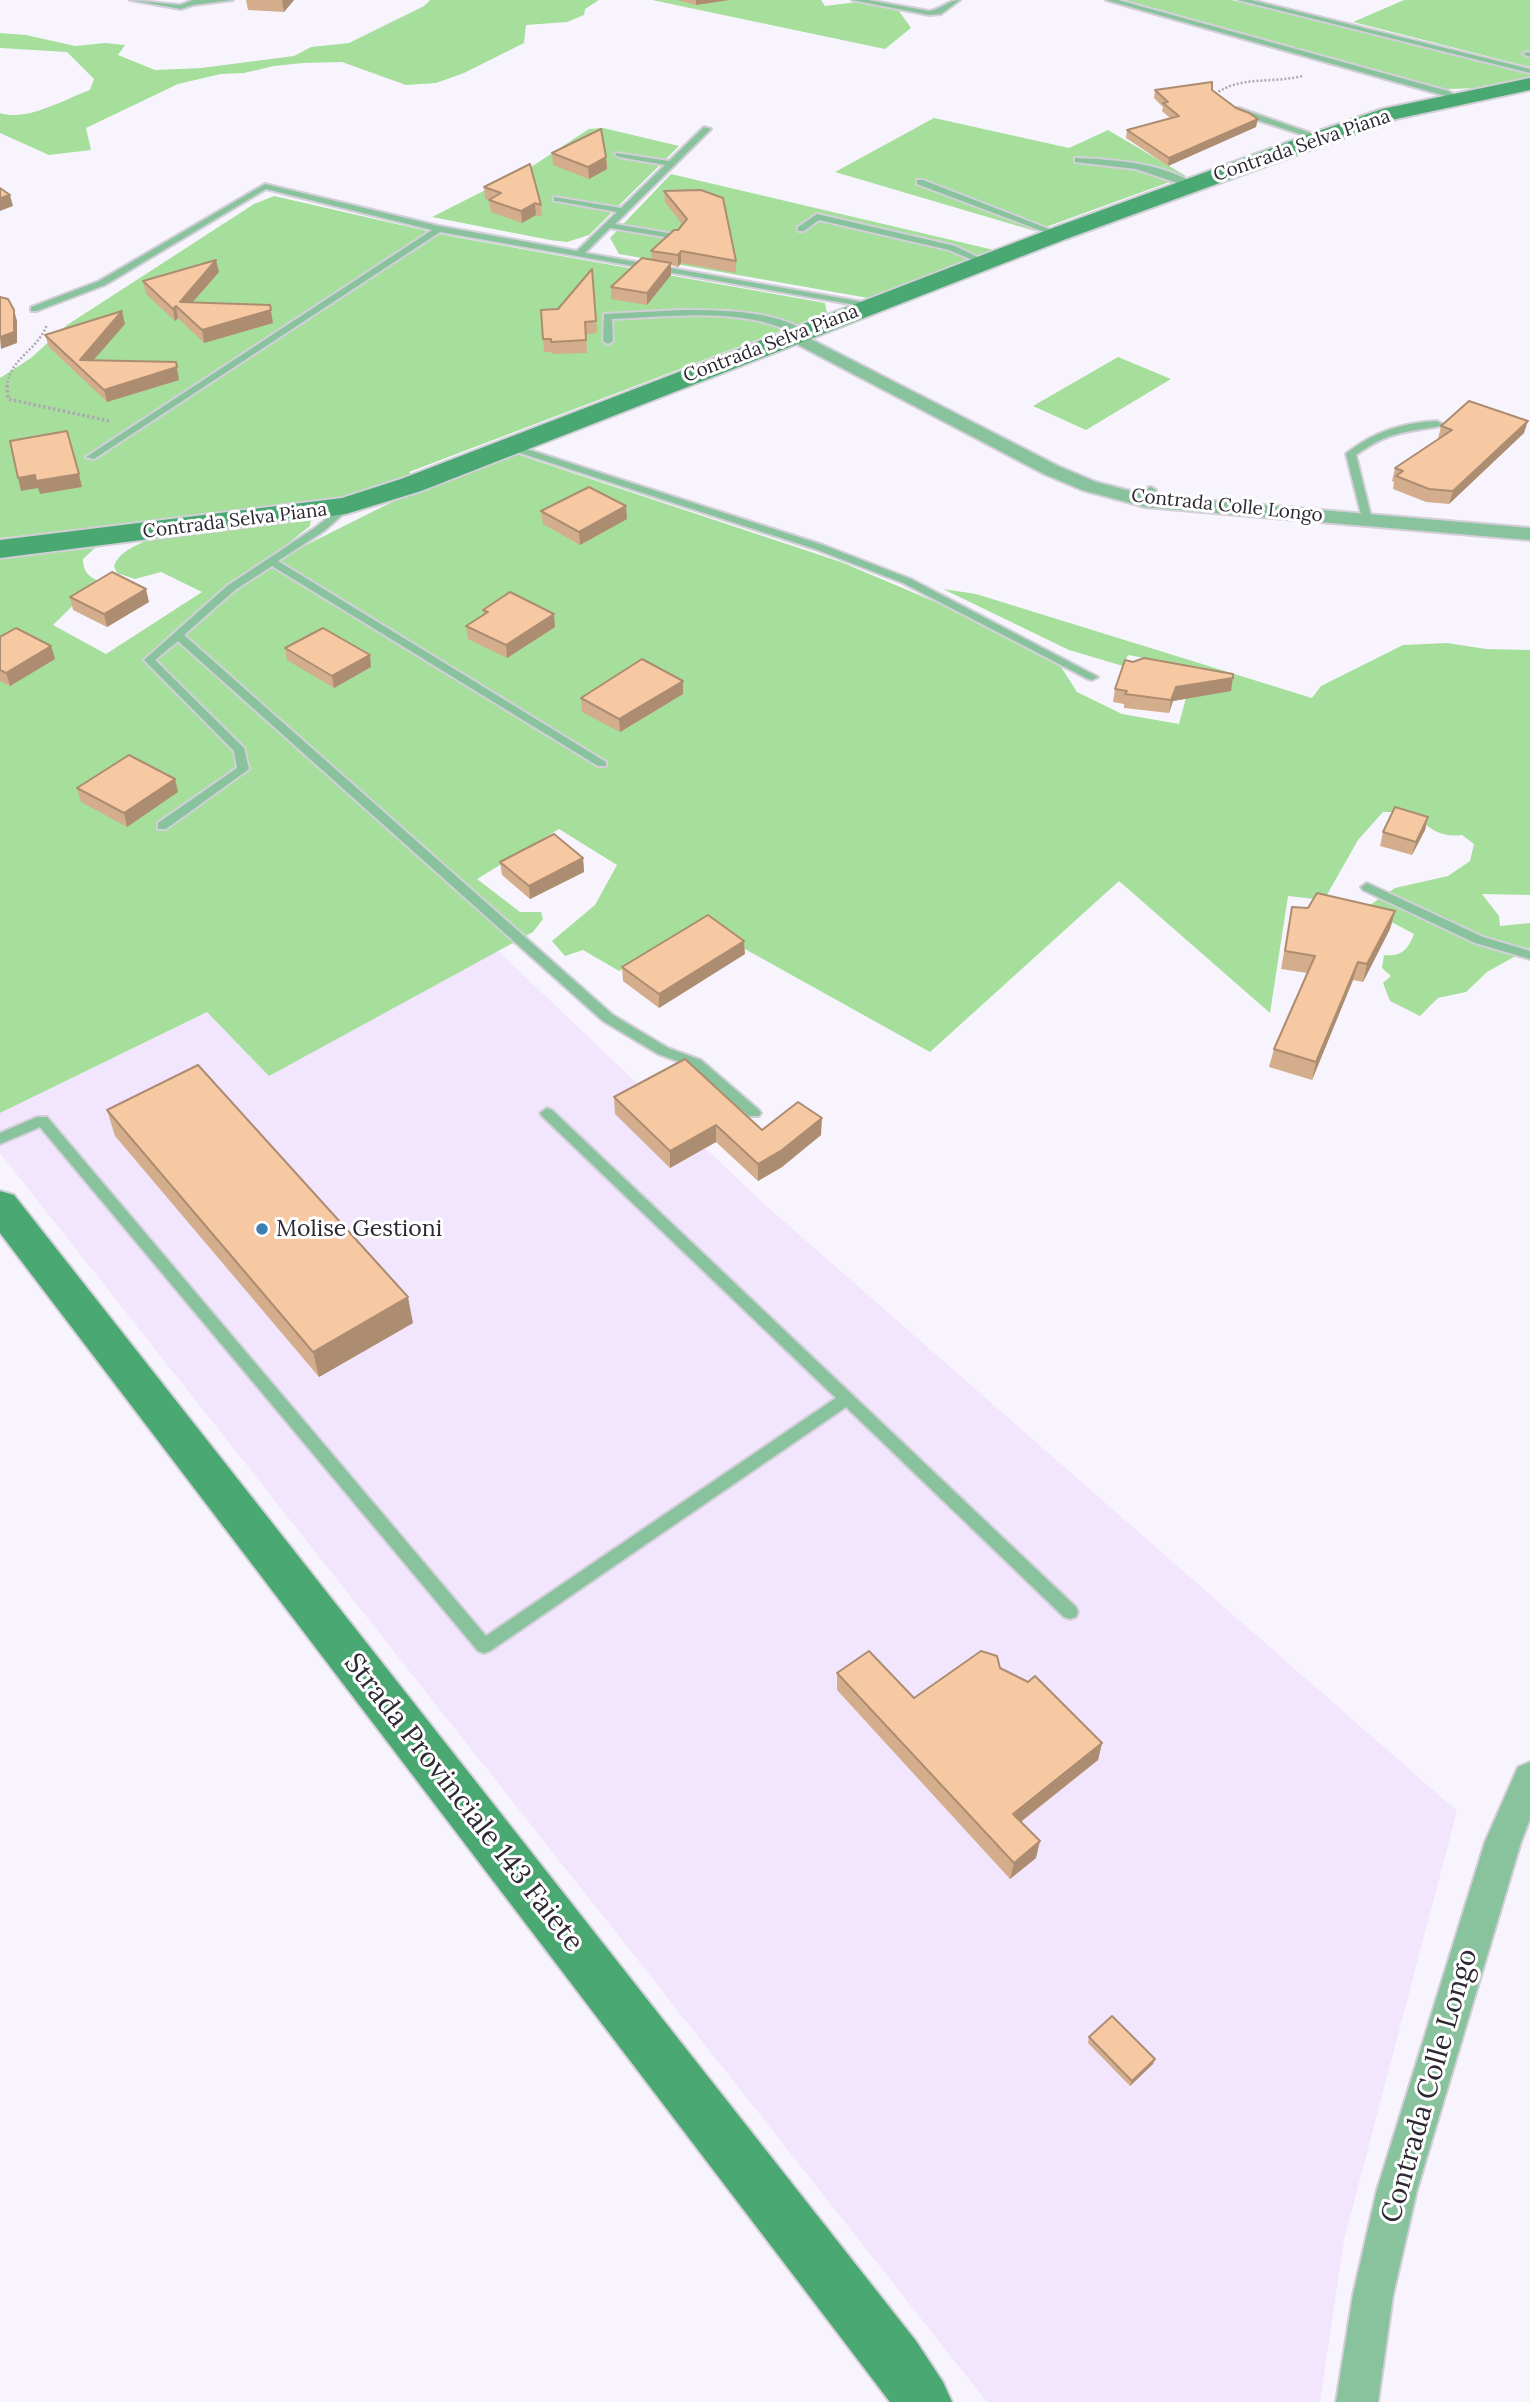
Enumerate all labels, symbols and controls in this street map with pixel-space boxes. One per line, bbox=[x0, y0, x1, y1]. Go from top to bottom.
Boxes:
street label: Contrada Selva Piana bbox=[1211, 105, 1393, 187]
street label: Contrada Selva Piana bbox=[680, 300, 862, 388]
street label: Contrada Colle Longo bbox=[1130, 485, 1324, 527]
street label: Contrada Selva Piana bbox=[142, 498, 328, 544]
place label: Molise Gestioni bbox=[276, 1215, 442, 1243]
marker: Molise Gestioni bbox=[254, 1221, 270, 1237]
street label: Strada Provinciale 143 Faiete bbox=[336, 1647, 590, 1959]
street label: Contrada Colle Longo bbox=[1375, 1945, 1485, 2227]

